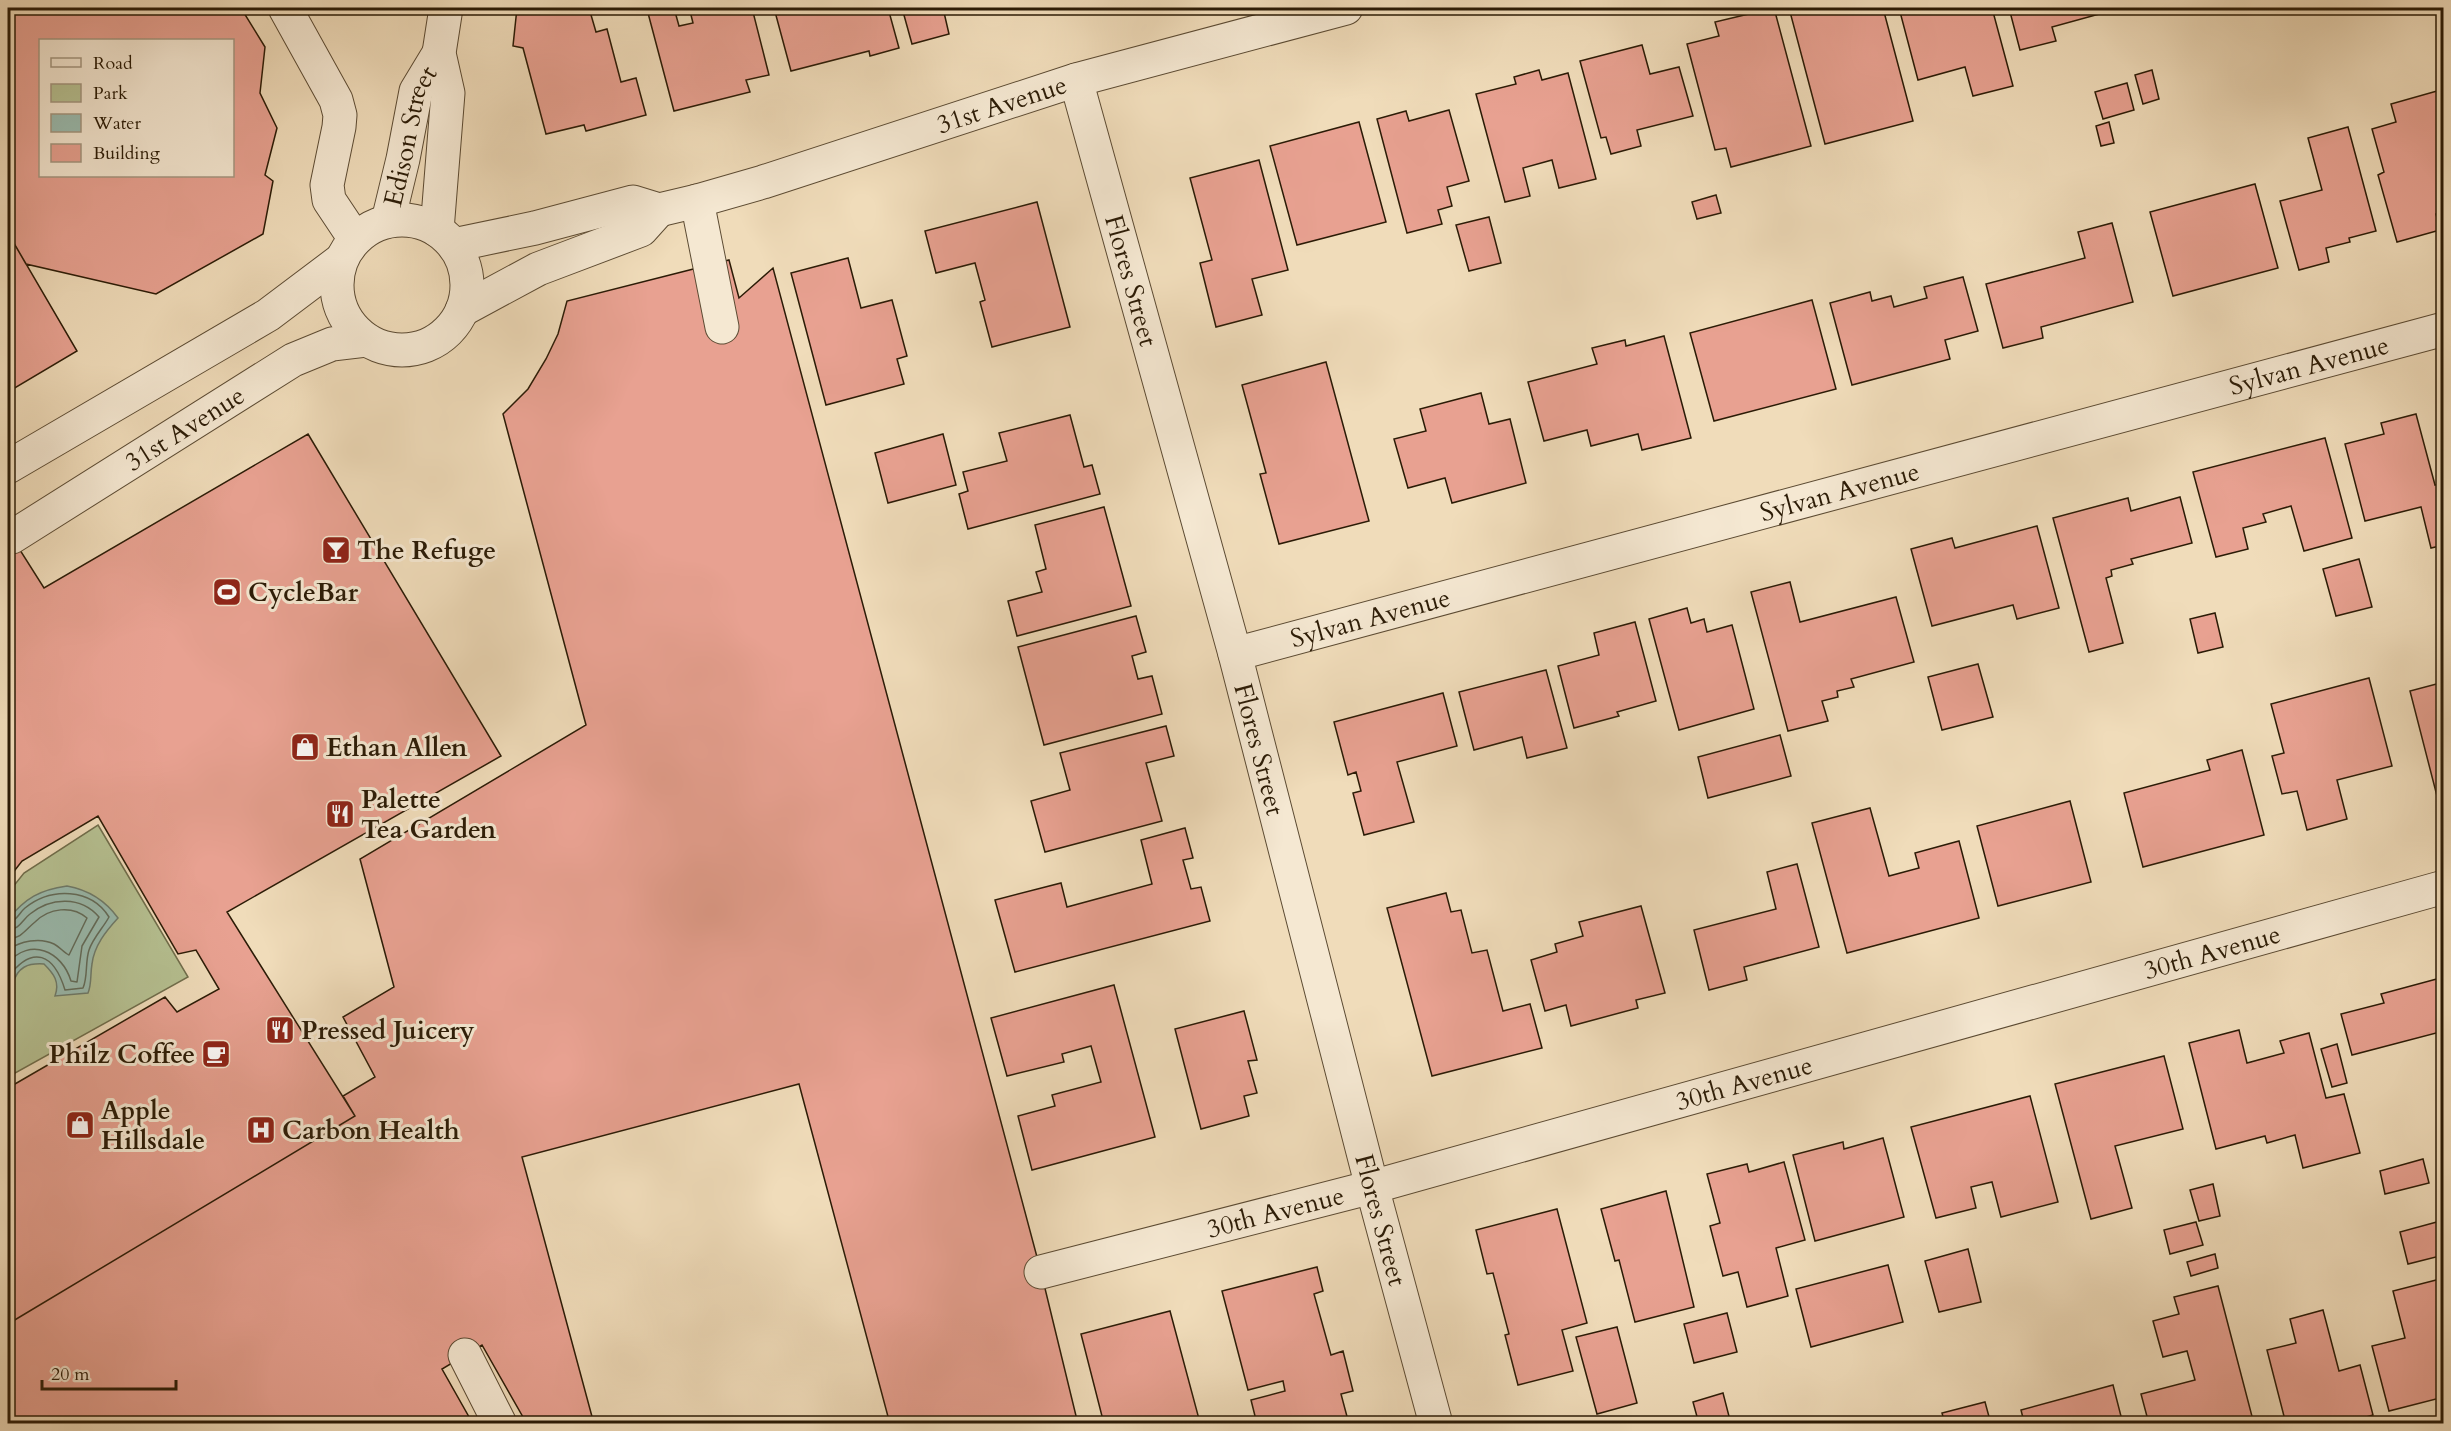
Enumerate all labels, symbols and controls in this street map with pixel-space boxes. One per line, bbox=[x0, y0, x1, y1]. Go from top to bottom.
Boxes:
legend bbox=[39, 39, 234, 177]
text: Road bbox=[93, 51, 133, 76]
street label: Edison Street bbox=[375, 59, 445, 210]
street label: 31st Avenue bbox=[932, 67, 1071, 142]
text: Park bbox=[93, 81, 128, 106]
text: Water bbox=[92, 111, 142, 136]
text: Building bbox=[93, 141, 161, 166]
street label: Flores Street bbox=[1097, 211, 1166, 350]
street label: Sylvan Avenue bbox=[2225, 327, 2393, 404]
street label: 31st Avenue bbox=[118, 378, 251, 479]
street label: Sylvan Avenue bbox=[1756, 453, 1923, 530]
place label: The Refuge bbox=[357, 533, 496, 568]
bar icon: The Refuge bbox=[320, 534, 352, 566]
place label: CycleBar bbox=[248, 575, 359, 610]
sports icon: CycleBar bbox=[211, 576, 243, 608]
street label: Sylvan Avenue bbox=[1287, 579, 1454, 656]
street label: Flores Street bbox=[1226, 680, 1293, 819]
place label: Ethan Allen bbox=[326, 730, 468, 765]
shop icon: Ethan Allen bbox=[289, 731, 321, 763]
place label: Palette Tea Garden bbox=[361, 782, 497, 847]
restaurant icon: Palette Tea Garden bbox=[324, 798, 356, 830]
street label: 30th Avenue bbox=[2140, 916, 2284, 988]
place label: Pressed Juicery bbox=[301, 1013, 475, 1048]
restaurant icon: Pressed Juicery bbox=[264, 1014, 296, 1046]
place label: Philz Coffee bbox=[49, 1037, 195, 1072]
cafe icon: Philz Coffee bbox=[200, 1038, 232, 1070]
street label: 30th Avenue bbox=[1672, 1047, 1816, 1119]
place label: Apple Hillsdale bbox=[101, 1093, 205, 1158]
shop icon: Apple Hillsdale bbox=[64, 1109, 96, 1141]
place label: Carbon Health bbox=[282, 1113, 460, 1148]
hospital icon: Carbon Health bbox=[245, 1114, 277, 1146]
street label: Flores Street bbox=[1347, 1150, 1415, 1290]
street label: 30th Avenue bbox=[1203, 1177, 1348, 1246]
scale bar bbox=[42, 1353, 176, 1391]
text: 20 m bbox=[51, 1362, 90, 1387]

